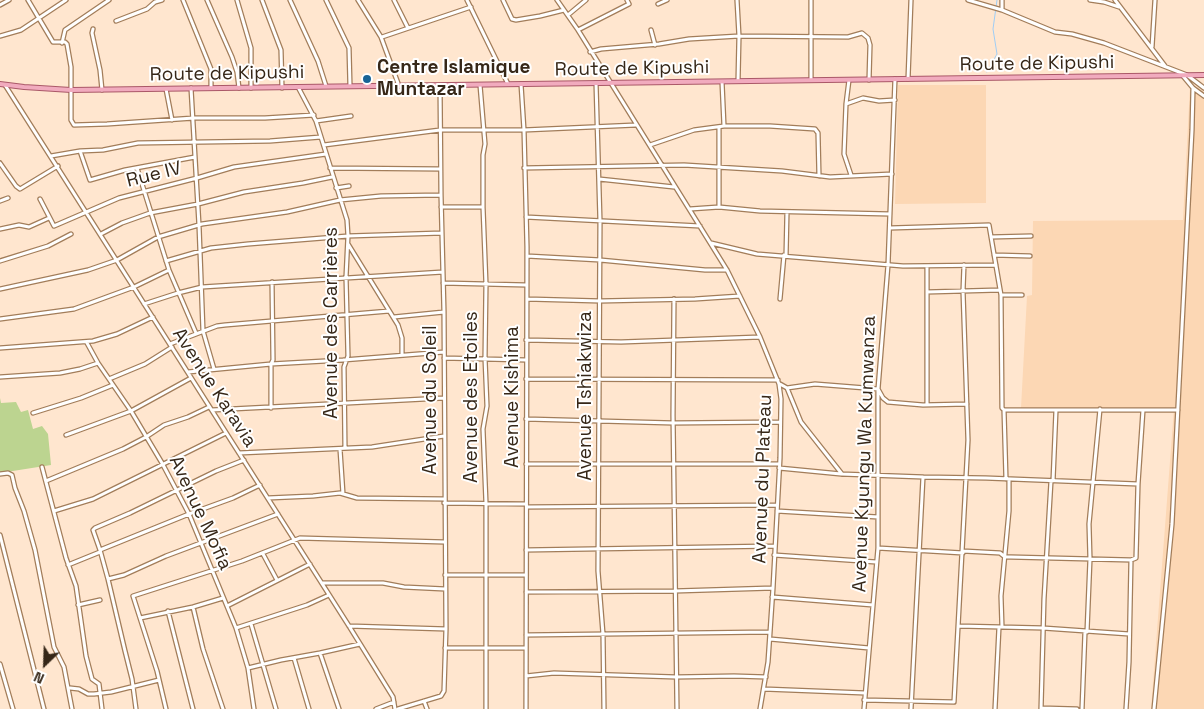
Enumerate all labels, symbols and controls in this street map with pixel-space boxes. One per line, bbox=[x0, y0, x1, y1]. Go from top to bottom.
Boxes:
street label: Route de Kipushi bbox=[959, 51, 1115, 77]
street label: Route de Kipushi bbox=[554, 56, 710, 82]
place label: Centre Islamique Muntazar bbox=[377, 57, 530, 101]
street label: Route de Kipushi bbox=[149, 61, 305, 87]
marker: Centre Islamique Muntazar bbox=[361, 73, 373, 85]
street label: Rue IV bbox=[124, 157, 184, 193]
street label: Avenue des Carrières bbox=[321, 227, 343, 419]
street label: Avenue des Etoiles bbox=[461, 311, 483, 483]
street label: Avenue Tshiakwiza bbox=[575, 311, 597, 481]
street label: Avenue Kyungu Wa Kumwanza bbox=[849, 315, 881, 593]
street label: Avenue Karavia bbox=[167, 324, 261, 452]
street label: Avenue du Soleil bbox=[420, 325, 442, 475]
street label: Avenue Kishima bbox=[502, 326, 524, 468]
street label: Avenue du Plateau bbox=[749, 394, 777, 564]
street label: Avenue Mofia bbox=[164, 452, 236, 574]
north arrow bbox=[20, 639, 70, 689]
text: N bbox=[31, 668, 47, 688]

